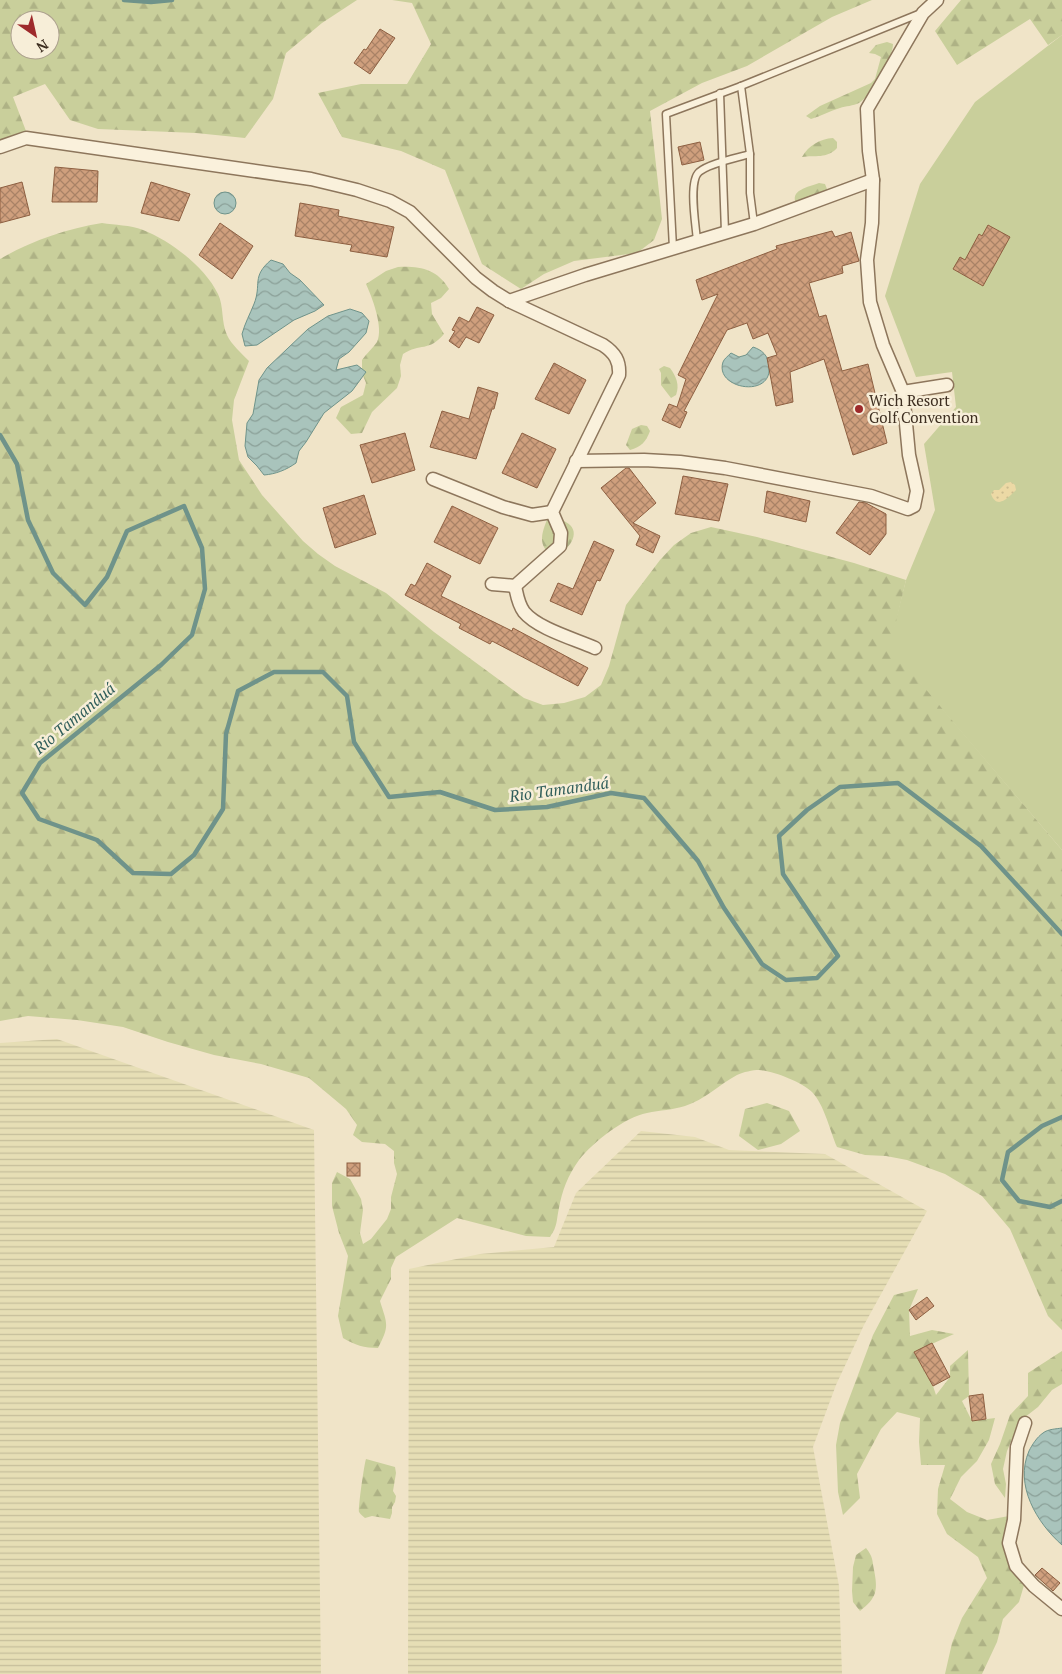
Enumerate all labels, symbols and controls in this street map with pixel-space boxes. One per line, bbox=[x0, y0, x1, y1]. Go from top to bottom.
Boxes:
north arrow bbox=[10, 10, 60, 60]
text: N bbox=[33, 35, 52, 57]
place label: Wich Resort Golf Convention bbox=[869, 390, 979, 427]
marker: Wich Resort Golf Convention bbox=[853, 403, 865, 415]
water label: Rio Tamanduá bbox=[28, 677, 120, 759]
water label: Rio Tamanduá bbox=[507, 771, 611, 807]

